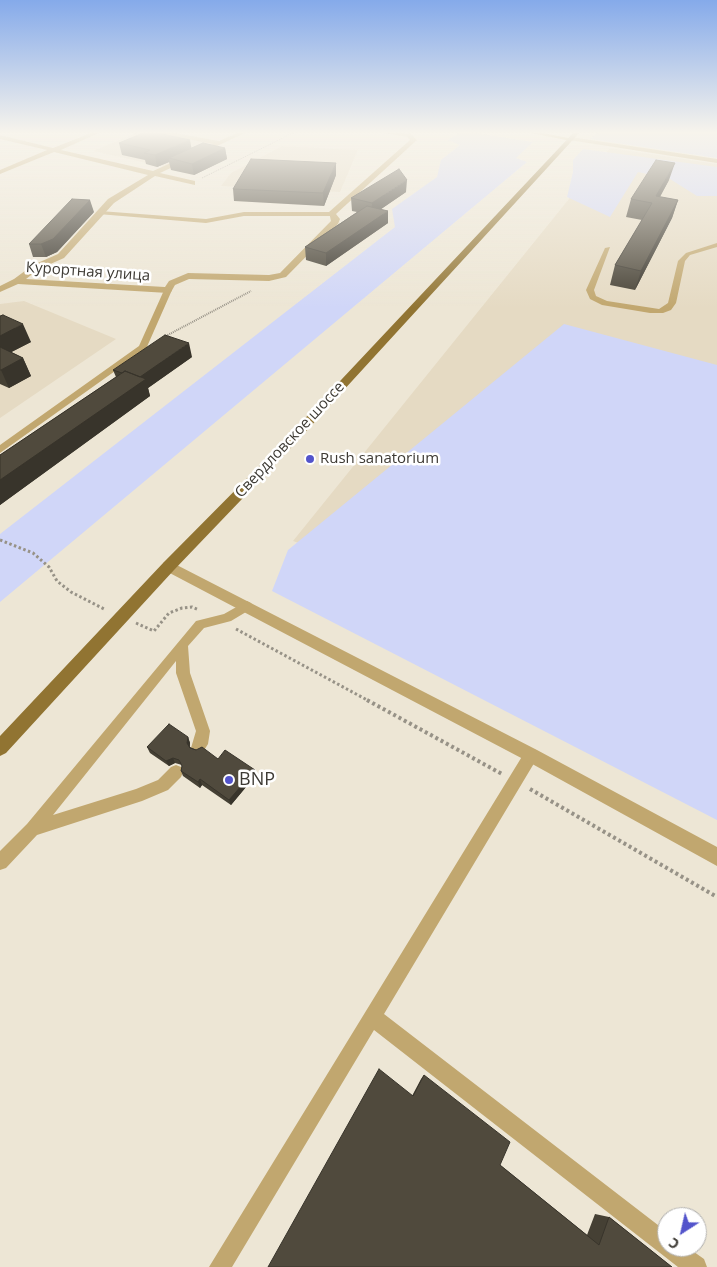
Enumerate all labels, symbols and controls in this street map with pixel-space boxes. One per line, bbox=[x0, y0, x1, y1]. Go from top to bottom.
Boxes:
street label: Курортная улица bbox=[25, 259, 151, 285]
street label: Свердловское шоссе bbox=[232, 378, 348, 502]
place label: Rush sanatorium bbox=[320, 450, 439, 468]
marker: Rush sanatorium bbox=[304, 453, 316, 465]
place label: BNP bbox=[239, 769, 275, 791]
marker: BNP bbox=[223, 774, 235, 786]
north arrow bbox=[657, 1207, 707, 1257]
text: С bbox=[665, 1234, 683, 1254]

